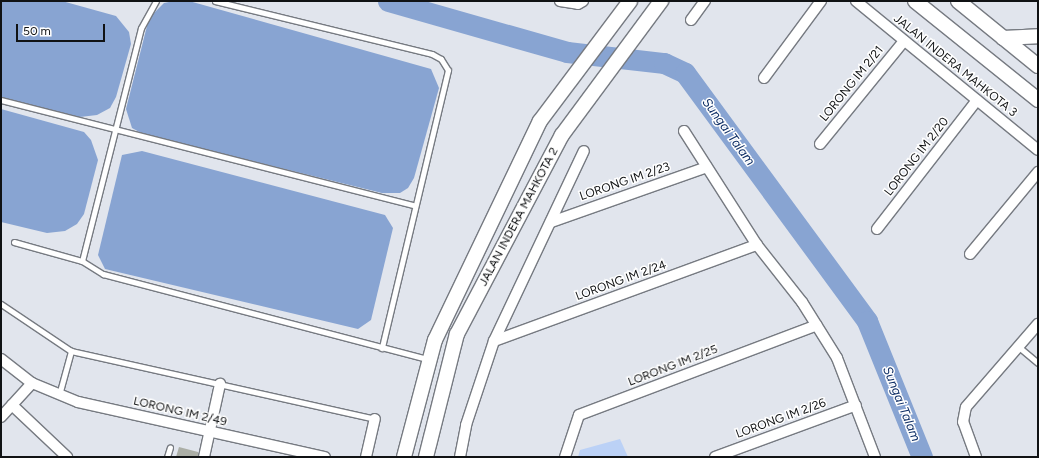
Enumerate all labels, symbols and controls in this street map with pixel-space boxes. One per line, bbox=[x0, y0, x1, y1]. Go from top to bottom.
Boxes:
street label: JALAN INDERA MAHKOTA 3 bbox=[890, 12, 1020, 120]
scale bar bbox=[18, 16, 107, 42]
text: 50 m bbox=[23, 24, 51, 38]
street label: LORONG IM 2/21 bbox=[817, 43, 887, 125]
water label: Sungai Talam bbox=[698, 95, 758, 169]
street label: LORONG IM 2/20 bbox=[882, 115, 952, 199]
street label: JALAN INDERA MAHKOTA 2 bbox=[476, 145, 562, 289]
street label: LORONG IM 2/23 bbox=[578, 160, 672, 204]
street label: LORONG IM 2/24 bbox=[574, 258, 668, 304]
street label: LORONG IM 2/25 bbox=[626, 342, 720, 390]
water label: Sungai Talam bbox=[879, 364, 923, 444]
street label: LORONG IM 2/49 bbox=[132, 394, 228, 430]
street label: LORONG IM 2/26 bbox=[734, 396, 828, 442]

